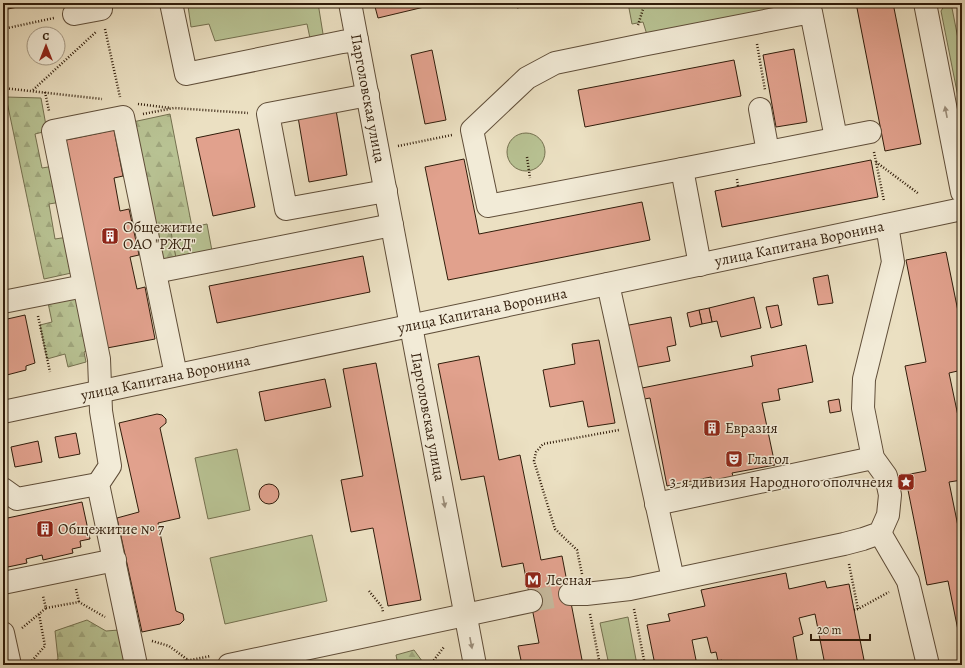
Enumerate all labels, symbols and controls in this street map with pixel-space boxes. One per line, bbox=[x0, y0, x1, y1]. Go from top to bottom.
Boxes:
north arrow bbox=[26, 26, 66, 66]
text: С bbox=[43, 29, 50, 44]
street label: Парголовская улица bbox=[346, 32, 390, 164]
one-way arrow bbox=[943, 106, 949, 118]
street label: улица Капитана Воронина bbox=[712, 216, 886, 271]
place label: Общежитие ОАО "РЖД" bbox=[123, 217, 203, 254]
building icon: Общежитие ОАО "РЖД" bbox=[100, 226, 120, 246]
street label: улица Капитана Воронина bbox=[395, 283, 569, 338]
street label: улица Капитана Воронина bbox=[78, 350, 252, 405]
street label: Парголовская улица bbox=[406, 351, 450, 483]
building icon: Евразия bbox=[702, 418, 722, 438]
place label: Евразия bbox=[725, 418, 778, 438]
theatre icon: Глагол bbox=[724, 449, 744, 469]
place label: Глагол bbox=[747, 449, 789, 469]
place label: 3-я дивизия Народного ополчнеия bbox=[670, 472, 893, 492]
place icon: 3-я дивизия Народного ополчнеия bbox=[896, 472, 916, 492]
one-way arrow bbox=[442, 496, 448, 508]
building icon: Общежитие № 7 bbox=[35, 519, 55, 539]
place label: Общежитие № 7 bbox=[58, 519, 165, 539]
metro station icon: Лесная bbox=[523, 570, 543, 590]
place label: Лесная bbox=[546, 570, 592, 590]
scale bar bbox=[811, 616, 870, 642]
text: 20 m bbox=[817, 622, 841, 638]
one-way arrow bbox=[468, 637, 474, 649]

